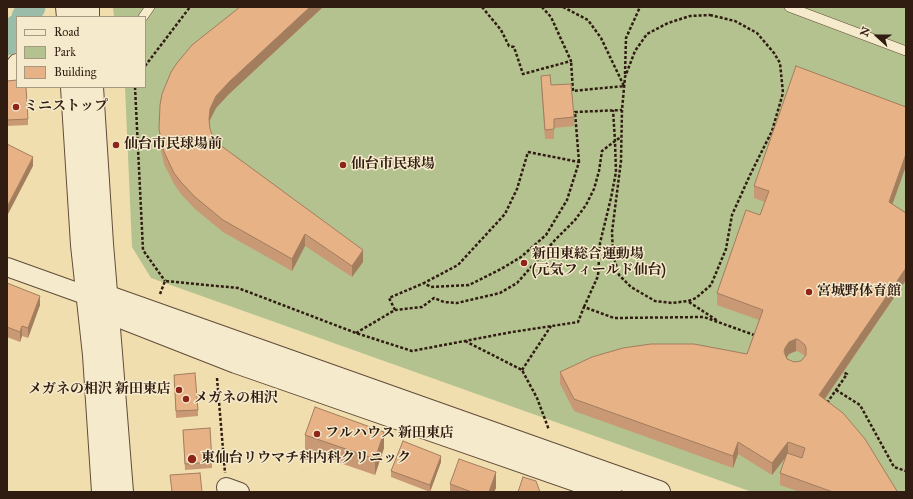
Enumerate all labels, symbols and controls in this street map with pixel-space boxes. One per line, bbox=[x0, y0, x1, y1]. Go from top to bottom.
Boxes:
legend bbox=[16, 16, 146, 88]
north arrow bbox=[857, 16, 897, 56]
text: Road bbox=[54, 25, 80, 39]
text: N bbox=[858, 25, 873, 38]
text: Park bbox=[54, 45, 76, 59]
text: Building bbox=[54, 65, 96, 79]
place label: ミニストップ bbox=[24, 99, 108, 115]
marker: ミニストップ bbox=[11, 102, 21, 112]
place label: 仙台市民球場前 bbox=[124, 137, 222, 153]
marker: 仙台市民球場前 bbox=[111, 140, 121, 150]
place label: 仙台市民球場 bbox=[351, 157, 435, 173]
marker: 仙台市民球場 bbox=[338, 160, 348, 170]
place label: 新田東総合運動場 (元気フィールド仙台) bbox=[532, 247, 666, 280]
marker: 新田東総合運動場 (元気フィールド仙台) bbox=[519, 258, 529, 268]
place label: 宮城野体育館 bbox=[817, 284, 901, 300]
marker: 宮城野体育館 bbox=[804, 287, 814, 297]
place label: メガネの相沢 新田東店 bbox=[28, 382, 171, 398]
marker: メガネの相沢 新田東店 bbox=[174, 385, 184, 395]
place label: メガネの相沢 bbox=[194, 391, 278, 407]
marker: メガネの相沢 bbox=[181, 394, 191, 404]
place label: フルハウス 新田東店 bbox=[325, 426, 454, 442]
marker: フルハウス 新田東店 bbox=[312, 429, 322, 439]
place label: 東仙台リウマチ科内科クリニック bbox=[201, 451, 411, 467]
marker: 東仙台リウマチ科内科クリニック bbox=[186, 453, 198, 465]

